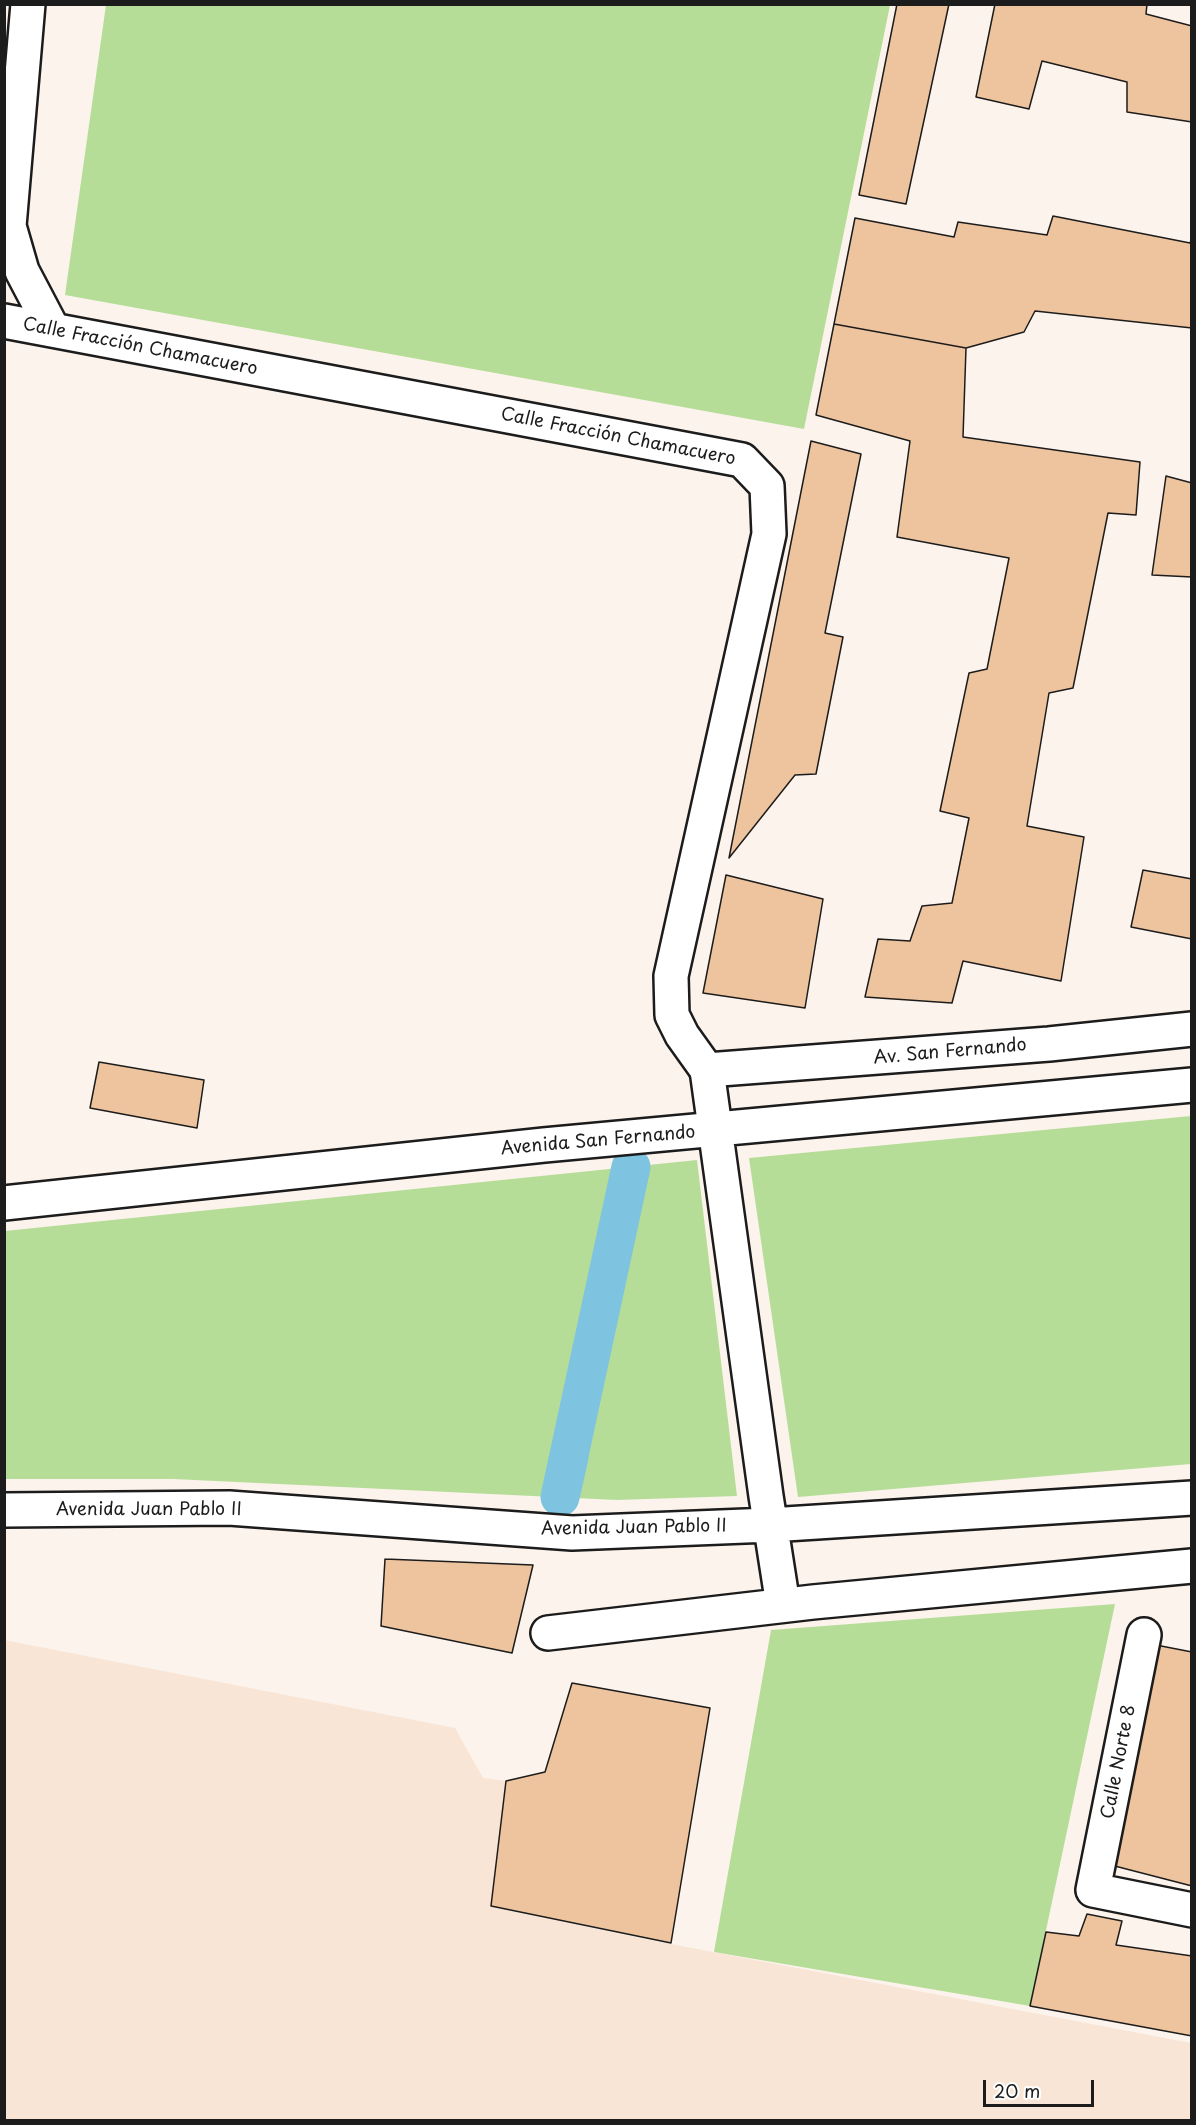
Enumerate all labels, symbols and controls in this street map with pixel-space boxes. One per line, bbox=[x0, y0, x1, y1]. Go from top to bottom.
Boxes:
street label: Calle Fracción Chamacuero bbox=[21, 314, 259, 380]
street label: Calle Fracción Chamacuero bbox=[499, 404, 737, 470]
street label: Av. San Fernando bbox=[873, 1035, 1027, 1069]
street label: Avenida San Fernando bbox=[500, 1122, 696, 1160]
street label: Avenida Juan Pablo II bbox=[56, 1499, 242, 1521]
street label: Avenida Juan Pablo II bbox=[541, 1516, 727, 1540]
street label: Calle Norte 8 bbox=[1097, 1703, 1141, 1821]
scale bar bbox=[986, 2068, 1097, 2106]
text: 20 m bbox=[994, 2077, 1040, 2104]

